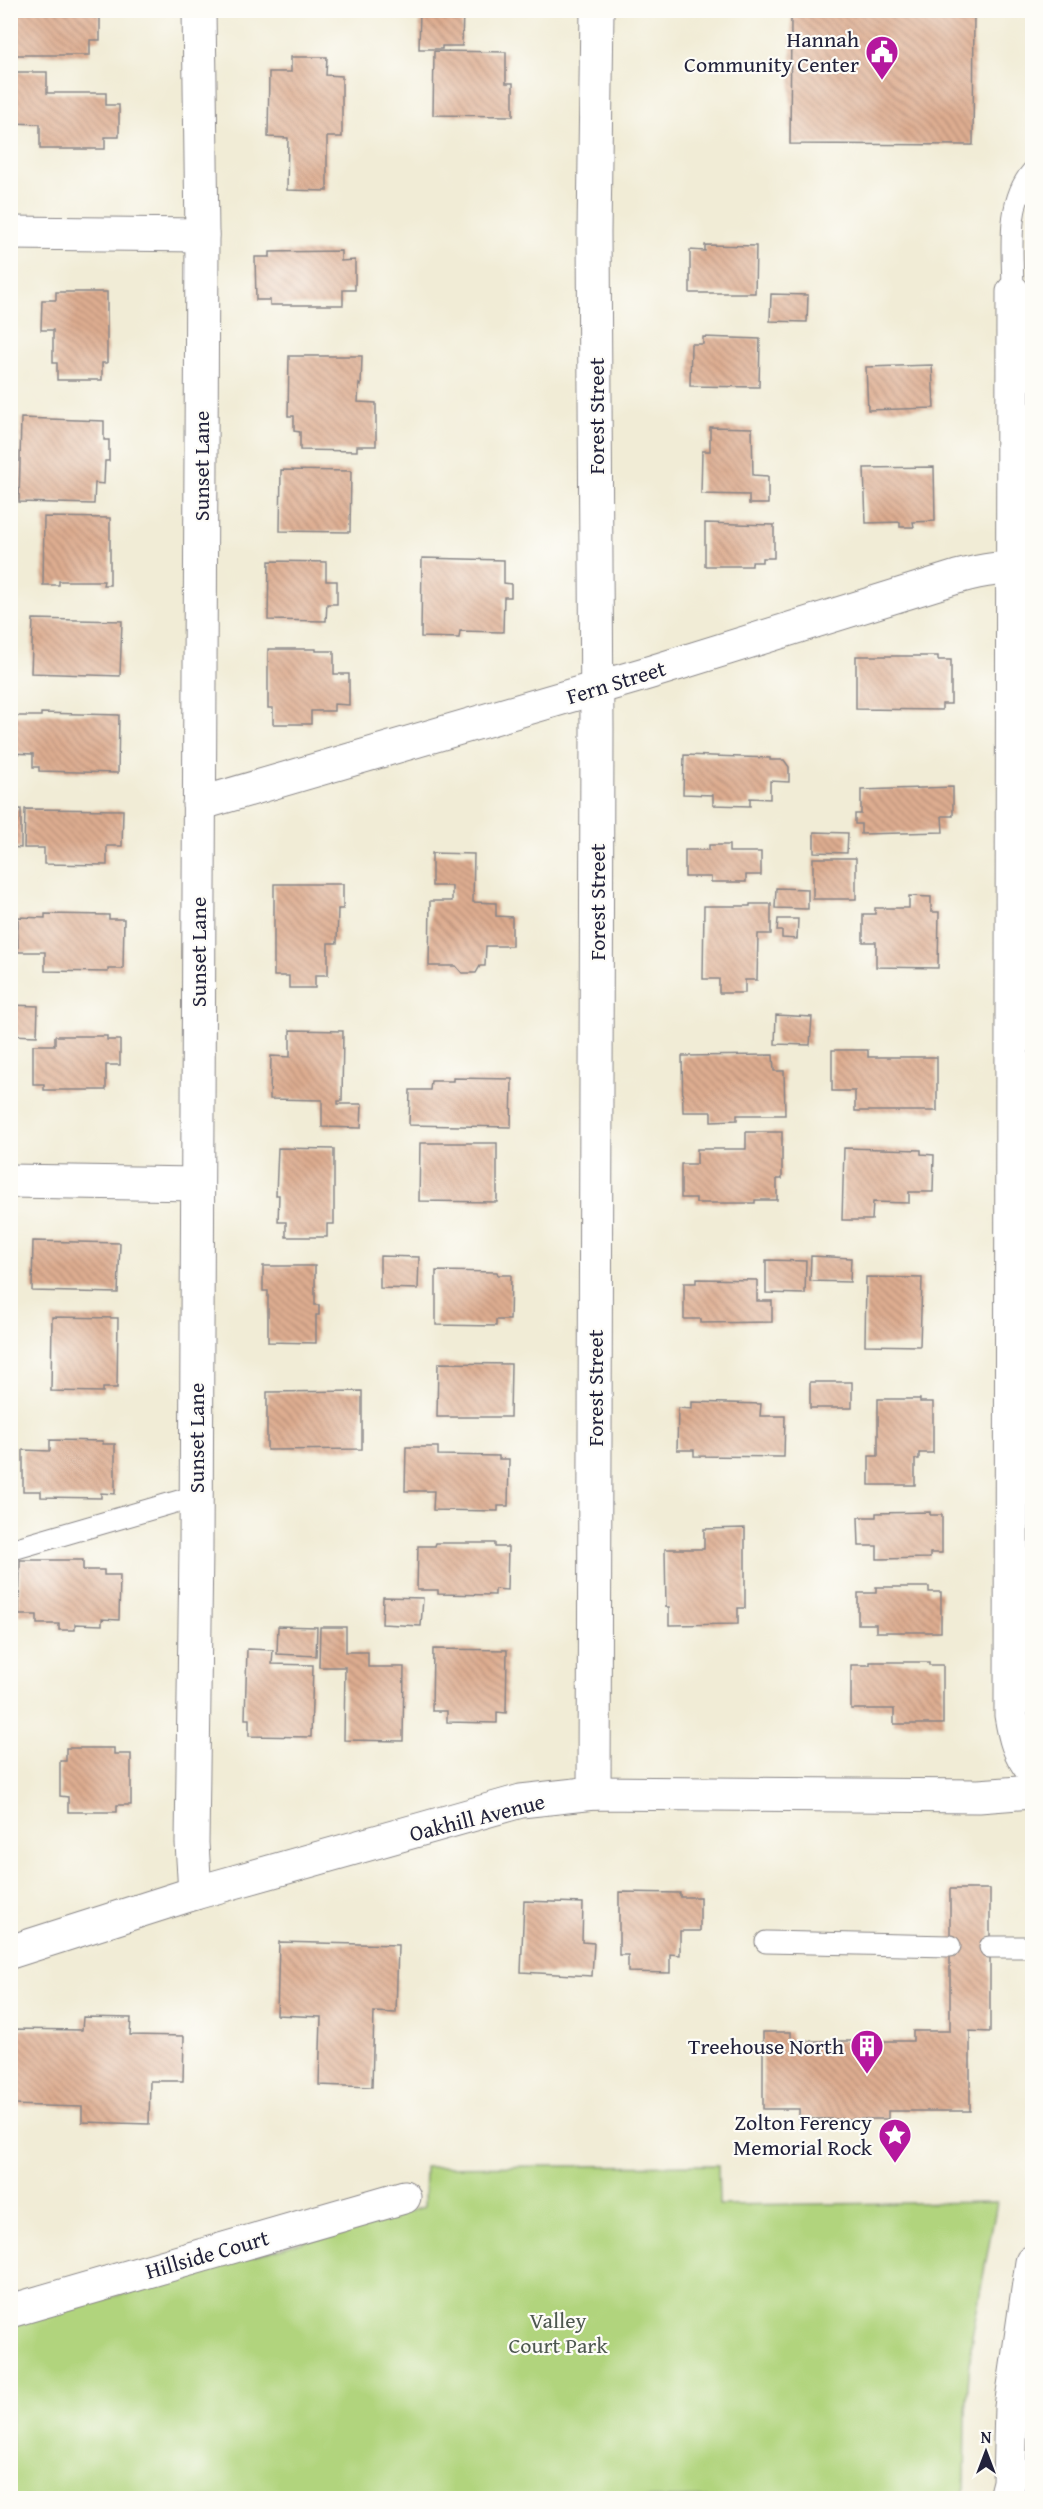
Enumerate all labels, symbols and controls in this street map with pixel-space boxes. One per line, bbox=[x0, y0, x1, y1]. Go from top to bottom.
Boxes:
place label: Hannah Community Center bbox=[684, 23, 860, 80]
public building icon: Hannah Community Center bbox=[864, 34, 900, 81]
street label: Forest Street bbox=[580, 357, 612, 475]
street label: Sunset Lane bbox=[185, 411, 217, 521]
street label: Fern Street bbox=[562, 652, 670, 712]
street label: Forest Street bbox=[581, 843, 613, 961]
street label: Sunset Lane bbox=[182, 897, 214, 1007]
street label: Forest Street bbox=[579, 1329, 611, 1447]
street label: Sunset Lane bbox=[180, 1383, 212, 1493]
street label: Oakhill Avenue bbox=[406, 1785, 548, 1849]
building icon: Treehouse North bbox=[849, 2028, 885, 2075]
place label: Treehouse North bbox=[688, 2030, 845, 2062]
place label: Zolton Ferency Memorial Rock bbox=[733, 2106, 873, 2163]
place icon: Zolton Ferency Memorial Rock bbox=[877, 2117, 913, 2164]
street label: Hillside Court bbox=[142, 2221, 273, 2287]
park label: Valley Court Park bbox=[508, 2304, 608, 2361]
north arrow bbox=[956, 2422, 1016, 2482]
text: N bbox=[981, 2425, 992, 2449]

